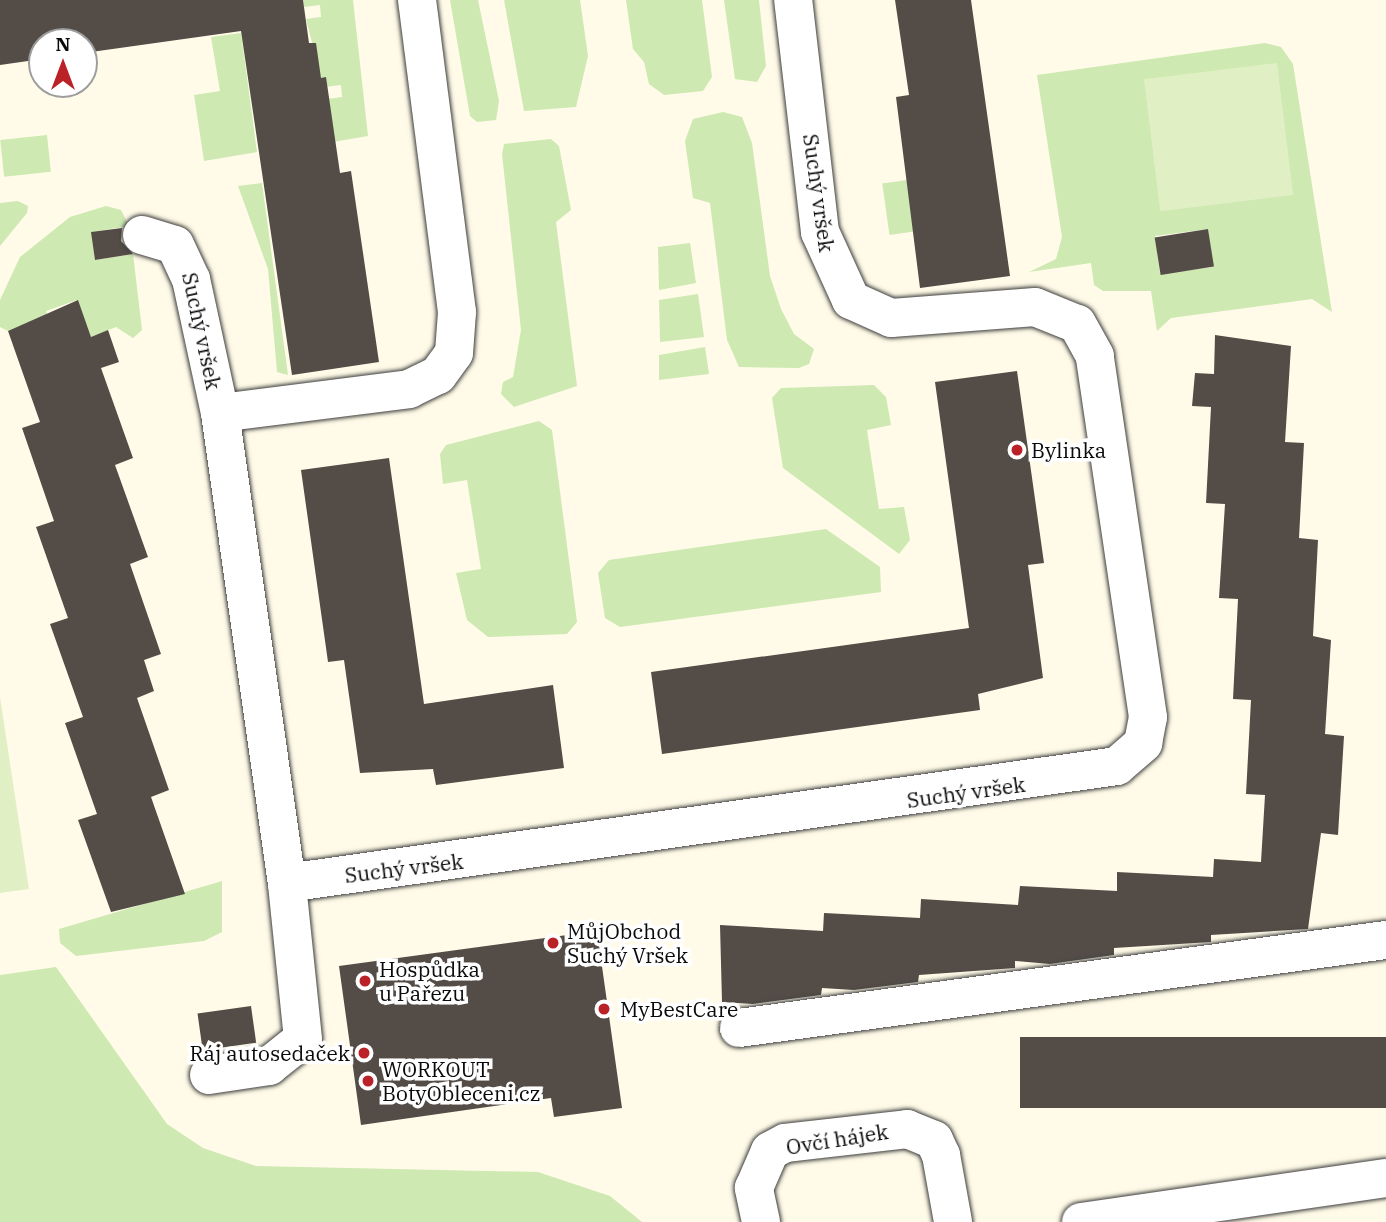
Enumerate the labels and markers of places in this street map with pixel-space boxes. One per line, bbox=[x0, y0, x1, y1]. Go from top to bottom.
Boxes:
place label: Bylinka bbox=[1031, 437, 1106, 463]
marker: Bylinka bbox=[1009, 442, 1025, 458]
place label: MůjObchod Suchý Vršek bbox=[567, 918, 688, 968]
marker: MůjObchod Suchý Vršek bbox=[545, 935, 561, 951]
place label: Hospůdka u Pařezu bbox=[379, 956, 480, 1006]
marker: Hospůdka u Pařezu bbox=[357, 973, 373, 989]
place label: MyBestCare bbox=[620, 996, 738, 1022]
marker: MyBestCare bbox=[594, 999, 614, 1019]
place label: Ráj autosedaček bbox=[189, 1040, 350, 1066]
marker: Ráj autosedaček bbox=[356, 1045, 372, 1061]
place label: WORKOUT BotyObleceni.cz bbox=[382, 1056, 541, 1106]
marker: WORKOUT BotyObleceni.cz bbox=[360, 1073, 376, 1089]

